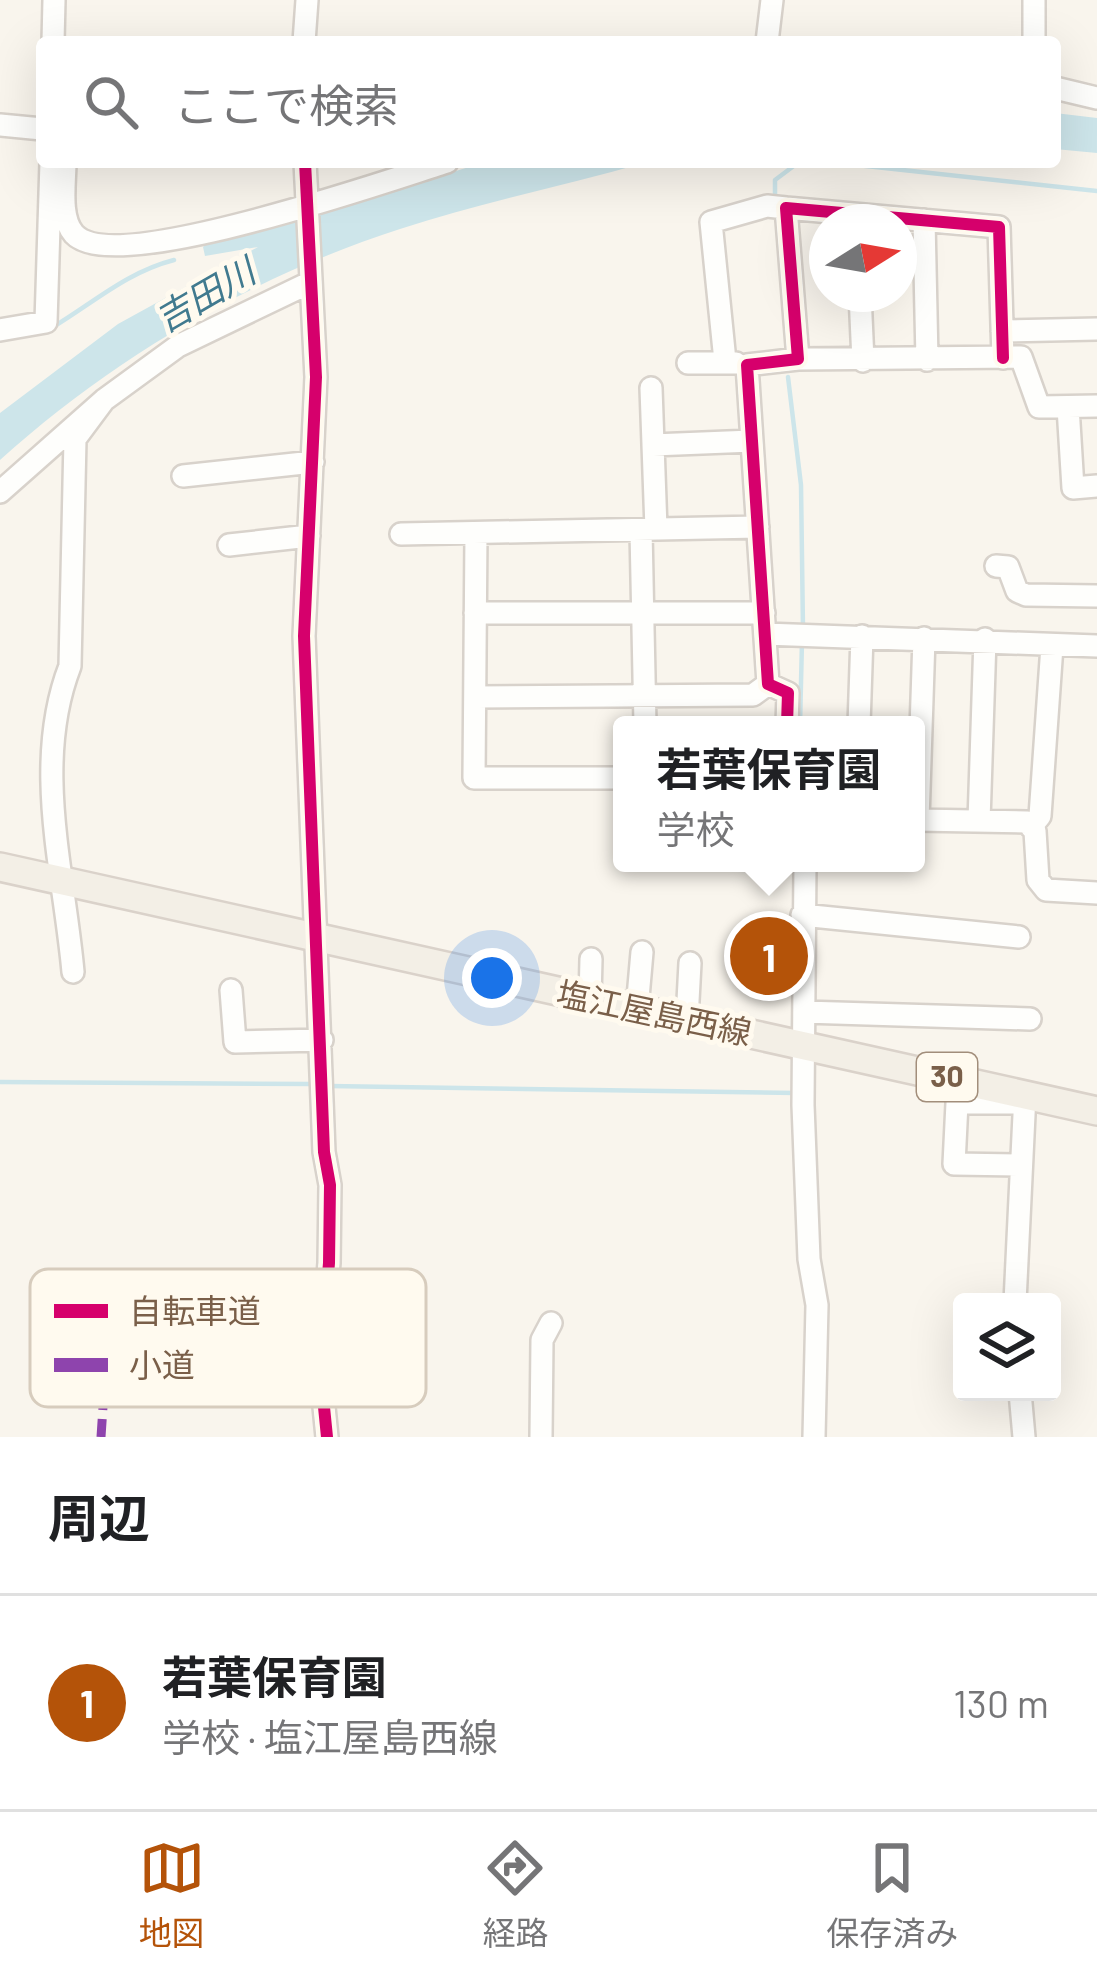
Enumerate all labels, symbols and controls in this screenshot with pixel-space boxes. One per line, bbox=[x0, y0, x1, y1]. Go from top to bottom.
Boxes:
search box bbox=[36, 36, 1061, 168]
icon: search bbox=[78, 69, 144, 135]
text: ここで検索 bbox=[174, 77, 399, 131]
north arrow bbox=[809, 204, 917, 312]
water label: 吉田川 bbox=[147, 246, 265, 339]
popup bbox=[613, 716, 925, 872]
text: 若葉保育園 bbox=[656, 741, 882, 795]
text: 学校 bbox=[656, 805, 735, 852]
pin: 1 bbox=[730, 911, 808, 1001]
your location bbox=[462, 948, 522, 1008]
street label: 塩江屋島西線 bbox=[553, 972, 755, 1052]
road number: 30 bbox=[917, 1053, 977, 1101]
legend bbox=[30, 1269, 426, 1407]
text: 自転車道 bbox=[129, 1290, 261, 1330]
map controls bbox=[953, 1293, 1061, 1401]
button: layers bbox=[953, 1293, 1061, 1401]
text: 小道 bbox=[129, 1344, 195, 1384]
text: 周辺 bbox=[48, 1486, 150, 1547]
text: 若葉保育園 bbox=[162, 1649, 387, 1703]
text: 1 bbox=[80, 1679, 94, 1726]
text: 130 m bbox=[953, 1679, 1049, 1726]
text: 学校 · 塩江屋島西線 bbox=[162, 1713, 498, 1760]
tab: 地図 bbox=[139, 1835, 205, 1955]
tab: 経路 bbox=[482, 1835, 548, 1955]
tab: 保存済み bbox=[826, 1835, 958, 1955]

